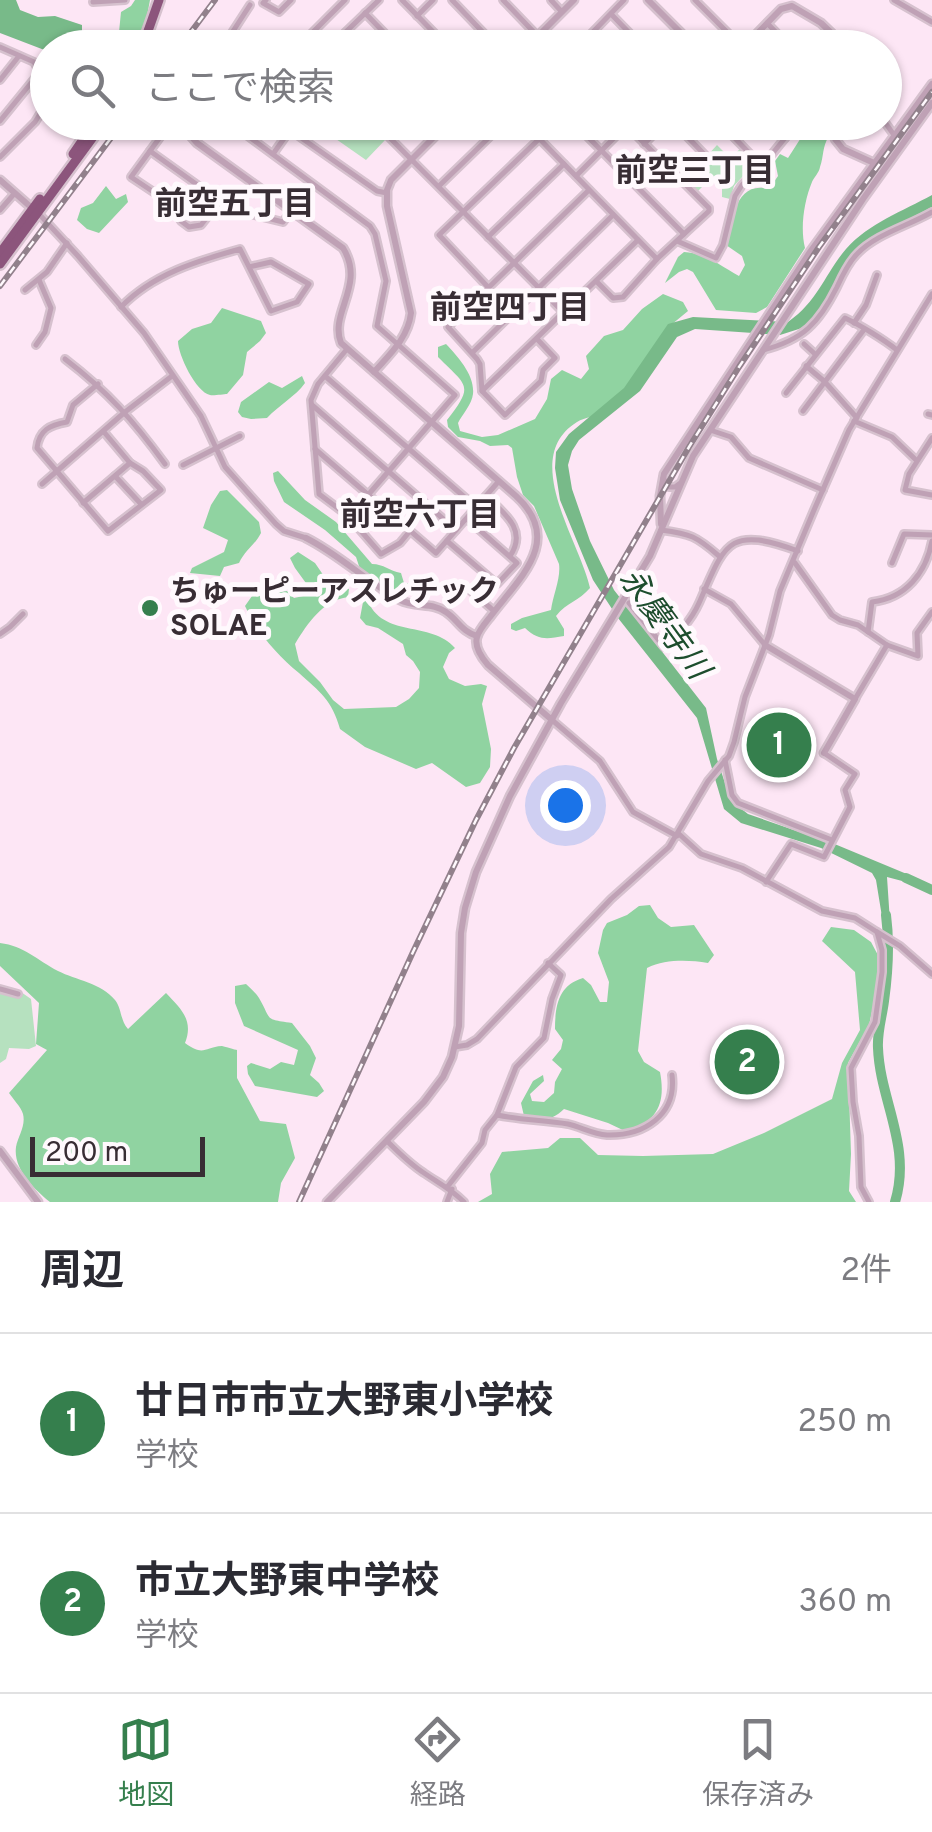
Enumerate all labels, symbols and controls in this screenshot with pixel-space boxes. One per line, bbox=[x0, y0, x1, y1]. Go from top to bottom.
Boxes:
search box bbox=[30, 30, 902, 140]
icon: search bbox=[65, 58, 120, 113]
text: ここで検索 bbox=[145, 66, 335, 115]
district label: 前空三丁目 bbox=[615, 153, 775, 193]
district label: 前空五丁目 bbox=[155, 186, 315, 226]
district label: 前空四丁目 bbox=[430, 290, 590, 330]
district label: 前空六丁目 bbox=[340, 497, 500, 537]
water label: 永慶寺川 bbox=[609, 561, 718, 691]
place label: ちゅーピーアスレチック SOLAE bbox=[170, 575, 499, 646]
marker: ちゅーピーアスレチック SOLAE bbox=[139, 597, 161, 619]
pin: 1 bbox=[746, 708, 812, 782]
your location bbox=[540, 780, 591, 831]
pin: 2 bbox=[714, 1024, 780, 1100]
scale bar bbox=[30, 1132, 205, 1176]
text: 200 m bbox=[45, 1136, 128, 1172]
text: 周辺 bbox=[40, 1247, 124, 1300]
text: 2件 bbox=[840, 1252, 892, 1292]
text: 廿日市市立大野東小学校 bbox=[135, 1379, 553, 1428]
text: 1 bbox=[66, 1403, 79, 1443]
text: 250 m bbox=[797, 1403, 892, 1443]
text: 学校 bbox=[135, 1437, 199, 1477]
text: 市立大野東中学校 bbox=[135, 1559, 439, 1608]
text: 2 bbox=[63, 1583, 82, 1623]
text: 360 m bbox=[798, 1583, 892, 1623]
text: 学校 bbox=[135, 1617, 199, 1657]
tab: 地図 bbox=[118, 1712, 174, 1815]
tab: 経路 bbox=[410, 1712, 466, 1815]
tab: 保存済み bbox=[702, 1712, 814, 1815]

